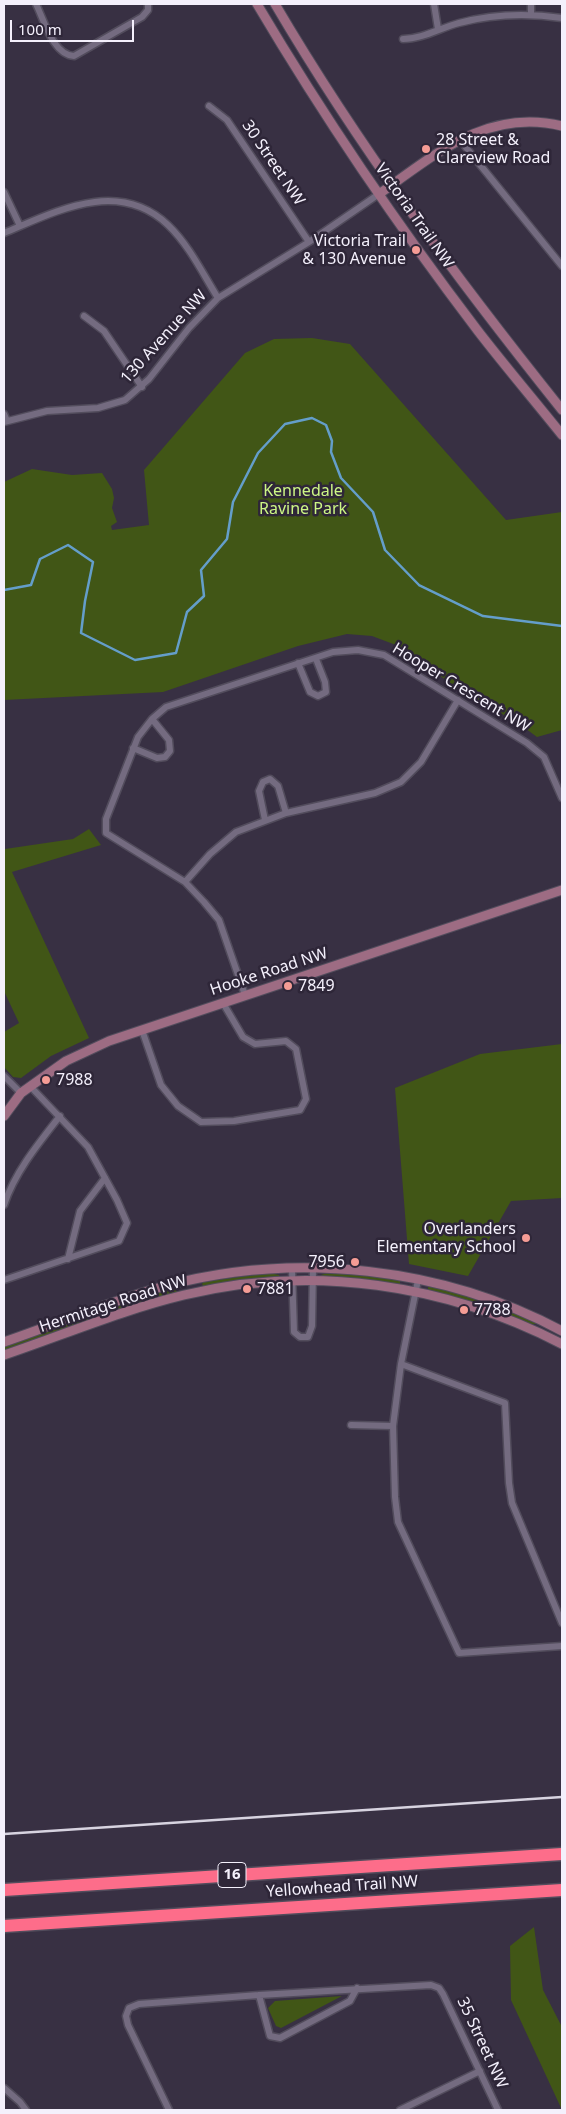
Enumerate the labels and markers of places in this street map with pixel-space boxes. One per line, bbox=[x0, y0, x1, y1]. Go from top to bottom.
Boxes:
place label: 28 Street & Clareview Road bbox=[436, 130, 550, 168]
marker: 28 Street & Clareview Road bbox=[420, 143, 432, 155]
place label: Victoria Trail & 130 Avenue bbox=[302, 231, 406, 269]
marker: Victoria Trail & 130 Avenue bbox=[410, 244, 422, 256]
place label: 7849 bbox=[298, 976, 335, 996]
marker: 7849 bbox=[282, 980, 294, 992]
place label: 7988 bbox=[56, 1070, 93, 1090]
marker: 7988 bbox=[40, 1074, 52, 1086]
place label: Overlanders Elementary School bbox=[377, 1219, 516, 1257]
marker: Overlanders Elementary School bbox=[520, 1232, 532, 1244]
place label: 7956 bbox=[308, 1252, 345, 1272]
marker: 7956 bbox=[349, 1256, 361, 1268]
place label: 7881 bbox=[257, 1279, 294, 1299]
marker: 7881 bbox=[241, 1283, 253, 1295]
place label: 7788 bbox=[474, 1300, 511, 1320]
marker: 7788 bbox=[458, 1304, 470, 1316]

